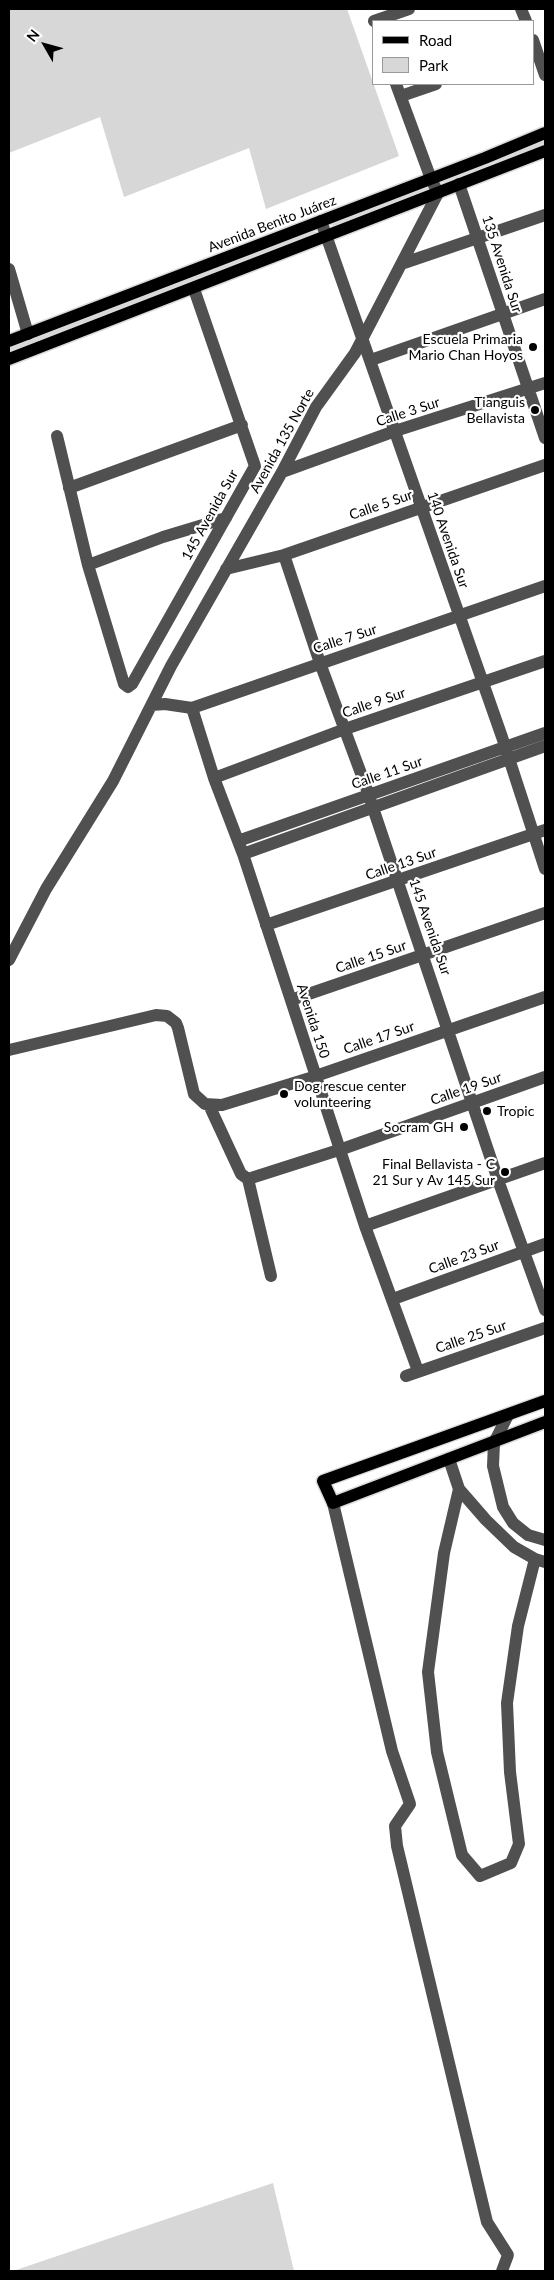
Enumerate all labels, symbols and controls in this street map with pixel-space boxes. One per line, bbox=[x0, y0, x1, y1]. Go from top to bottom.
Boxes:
north arrow bbox=[20, 20, 70, 70]
legend bbox=[372, 20, 534, 85]
text: N bbox=[23, 26, 43, 45]
text: Road bbox=[419, 31, 452, 49]
text: Park bbox=[419, 56, 448, 74]
street label: Avenida Benito Juárez bbox=[206, 192, 338, 256]
street label: 135 Avenida Sur bbox=[478, 213, 526, 315]
place label: Escuela Primaria Mario Chan Hoyos bbox=[409, 331, 523, 364]
marker: Escuela Primaria Mario Chan Hoyos bbox=[527, 341, 539, 353]
street label: Avenida 135 Norte bbox=[246, 386, 318, 496]
street label: Calle 3 Sur bbox=[374, 394, 442, 430]
place label: Tianguis Bellavista bbox=[467, 394, 525, 427]
marker: Tianguis Bellavista bbox=[529, 404, 541, 416]
street label: 145 Avenida Sur bbox=[178, 467, 242, 563]
street label: Calle 5 Sur bbox=[347, 486, 415, 524]
street label: 140 Avenida Sur bbox=[424, 489, 472, 591]
street label: Calle 7 Sur bbox=[311, 621, 379, 657]
street label: Calle 9 Sur bbox=[340, 684, 408, 722]
street label: Calle 11 Sur bbox=[349, 753, 425, 793]
street label: Calle 13 Sur bbox=[363, 844, 439, 884]
street label: 145 Avenida Sur bbox=[406, 876, 454, 978]
street label: Calle 15 Sur bbox=[333, 937, 409, 977]
street label: Avenida 150 bbox=[293, 982, 333, 1060]
street label: Calle 17 Sur bbox=[341, 1018, 417, 1058]
street label: Calle 19 Sur bbox=[428, 1069, 504, 1109]
place label: Dog rescue center volunteering bbox=[294, 1078, 406, 1110]
marker: Dog rescue center volunteering bbox=[278, 1088, 290, 1100]
place label: Tropic bbox=[497, 1103, 534, 1119]
marker: Tropic bbox=[481, 1105, 493, 1117]
place label: Socram GH bbox=[384, 1119, 454, 1135]
marker: Socram GH bbox=[458, 1121, 470, 1133]
place label: Final Bellavista - C 21 Sur y Av 145 Sur bbox=[372, 1156, 495, 1188]
marker: Final Bellavista - C 21 Sur y Av 145 Sur bbox=[499, 1166, 511, 1178]
street label: Calle 23 Sur bbox=[426, 1236, 502, 1278]
street label: Calle 25 Sur bbox=[433, 1317, 509, 1357]

